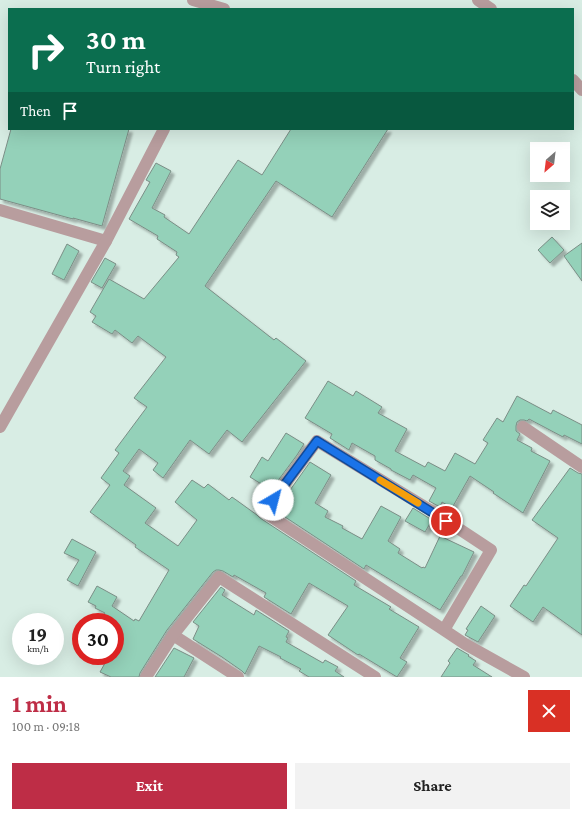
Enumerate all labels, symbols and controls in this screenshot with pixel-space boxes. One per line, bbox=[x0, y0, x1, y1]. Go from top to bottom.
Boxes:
icon: right bbox=[20, 24, 72, 76]
text: 30 m bbox=[86, 24, 146, 55]
text: Turn right bbox=[86, 57, 160, 77]
icon: arrive bbox=[59, 100, 81, 122]
text: Then bbox=[20, 103, 51, 119]
north arrow bbox=[530, 142, 570, 182]
map controls bbox=[530, 142, 570, 230]
button: layers bbox=[530, 190, 570, 230]
position arrow bbox=[252, 479, 294, 521]
pin bbox=[429, 504, 463, 538]
icon: arrive bbox=[435, 510, 457, 532]
speed limit sign: 30 bbox=[72, 613, 124, 665]
text: 19 bbox=[29, 623, 47, 645]
text: km/h bbox=[27, 643, 49, 654]
text: 1 min bbox=[12, 690, 67, 717]
button: close bbox=[528, 690, 570, 732]
text: 100 m · 09:18 bbox=[12, 719, 80, 734]
button: Exit bbox=[12, 763, 287, 809]
button: Share bbox=[295, 763, 570, 809]

